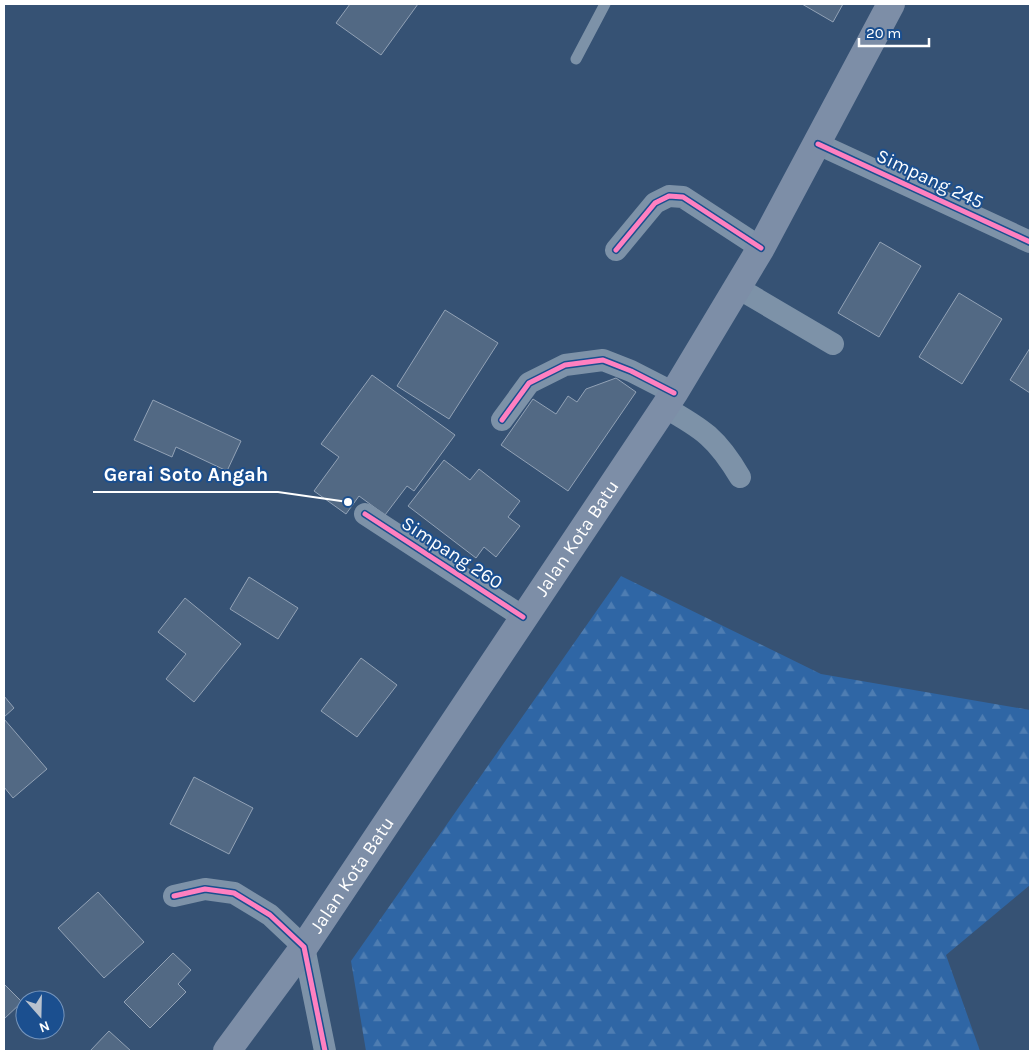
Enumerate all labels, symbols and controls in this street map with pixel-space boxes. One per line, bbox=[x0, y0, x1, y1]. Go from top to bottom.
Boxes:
scale bar bbox=[859, 15, 929, 47]
text: 20 m bbox=[866, 24, 901, 42]
street label: Simpang 245 bbox=[873, 145, 987, 213]
callout: Gerai Soto Angah bbox=[93, 457, 278, 492]
text: Gerai Soto Angah bbox=[104, 463, 268, 486]
street label: Jalan Kota Batu bbox=[530, 476, 624, 600]
street label: Simpang 260 bbox=[397, 512, 507, 594]
street label: Jalan Kota Batu bbox=[305, 813, 399, 937]
north arrow bbox=[15, 990, 65, 1040]
text: N bbox=[37, 1017, 52, 1036]

